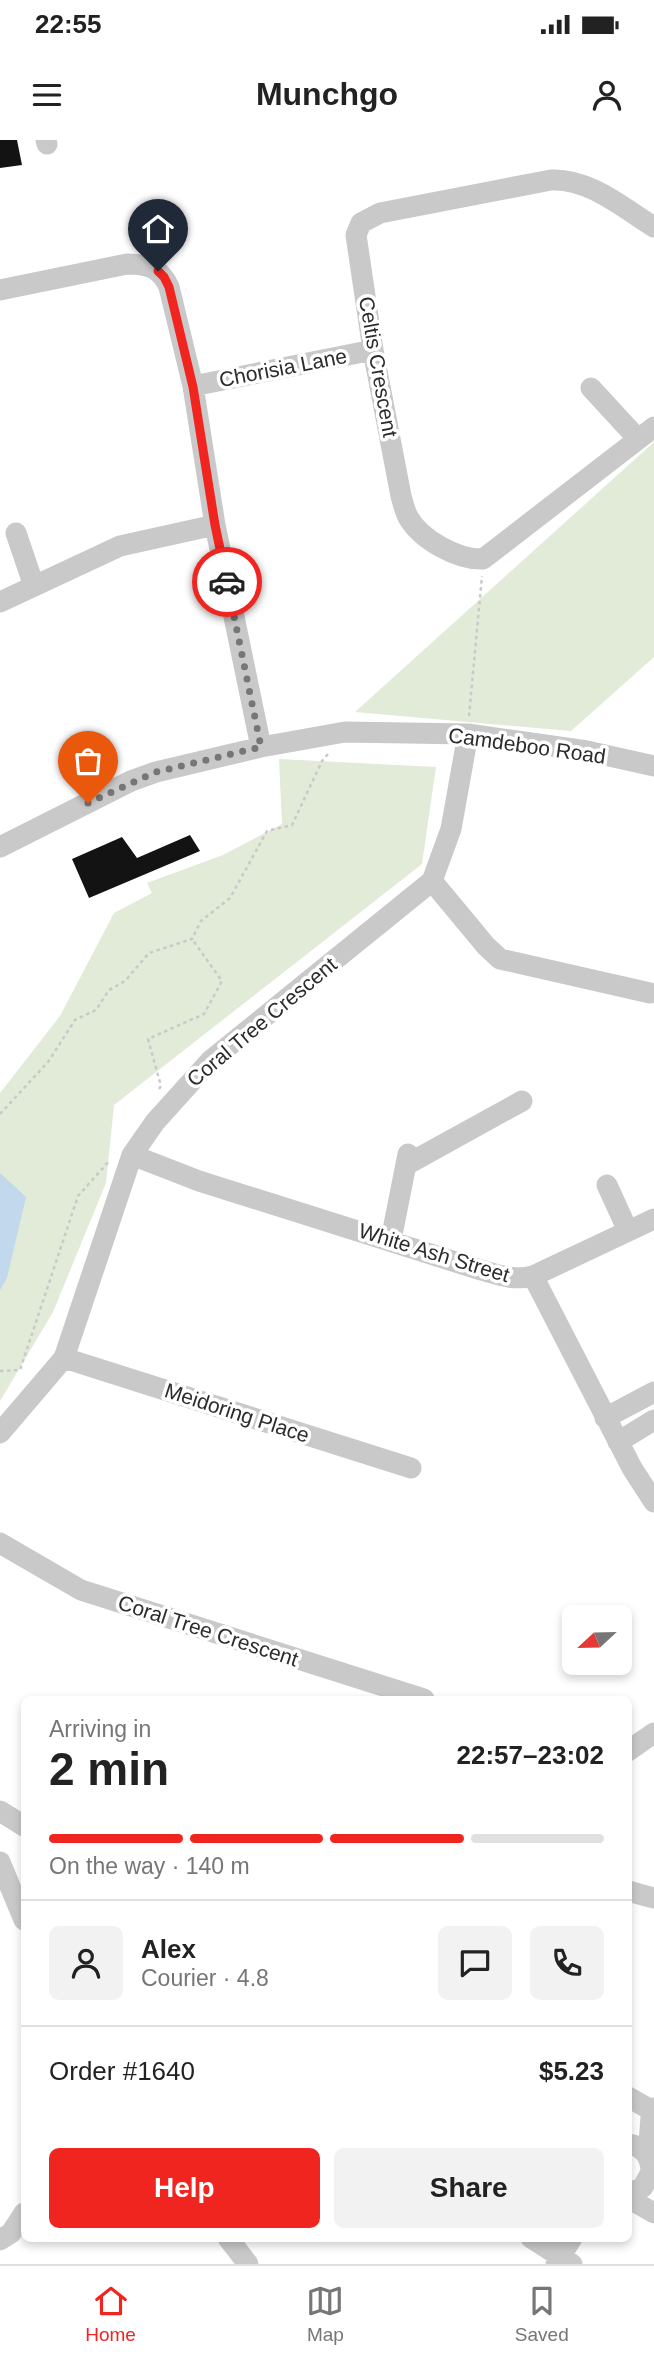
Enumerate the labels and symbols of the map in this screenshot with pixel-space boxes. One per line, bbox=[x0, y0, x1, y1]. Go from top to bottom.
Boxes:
pin bbox=[128, 199, 188, 271]
street label: Celtis Crescent bbox=[355, 295, 402, 439]
street label: Chorisia Lane bbox=[217, 344, 349, 391]
courier bbox=[192, 547, 262, 617]
street label: Camdeboo Road bbox=[447, 723, 607, 768]
pin bbox=[58, 731, 118, 803]
street label: Coral Tree Crescent bbox=[182, 952, 341, 1091]
street label: White Ash Street bbox=[356, 1219, 512, 1286]
street label: Meidoring Place bbox=[162, 1378, 312, 1447]
street label: Coral Tree Crescent bbox=[115, 1591, 301, 1671]
north arrow bbox=[562, 1605, 632, 1675]

